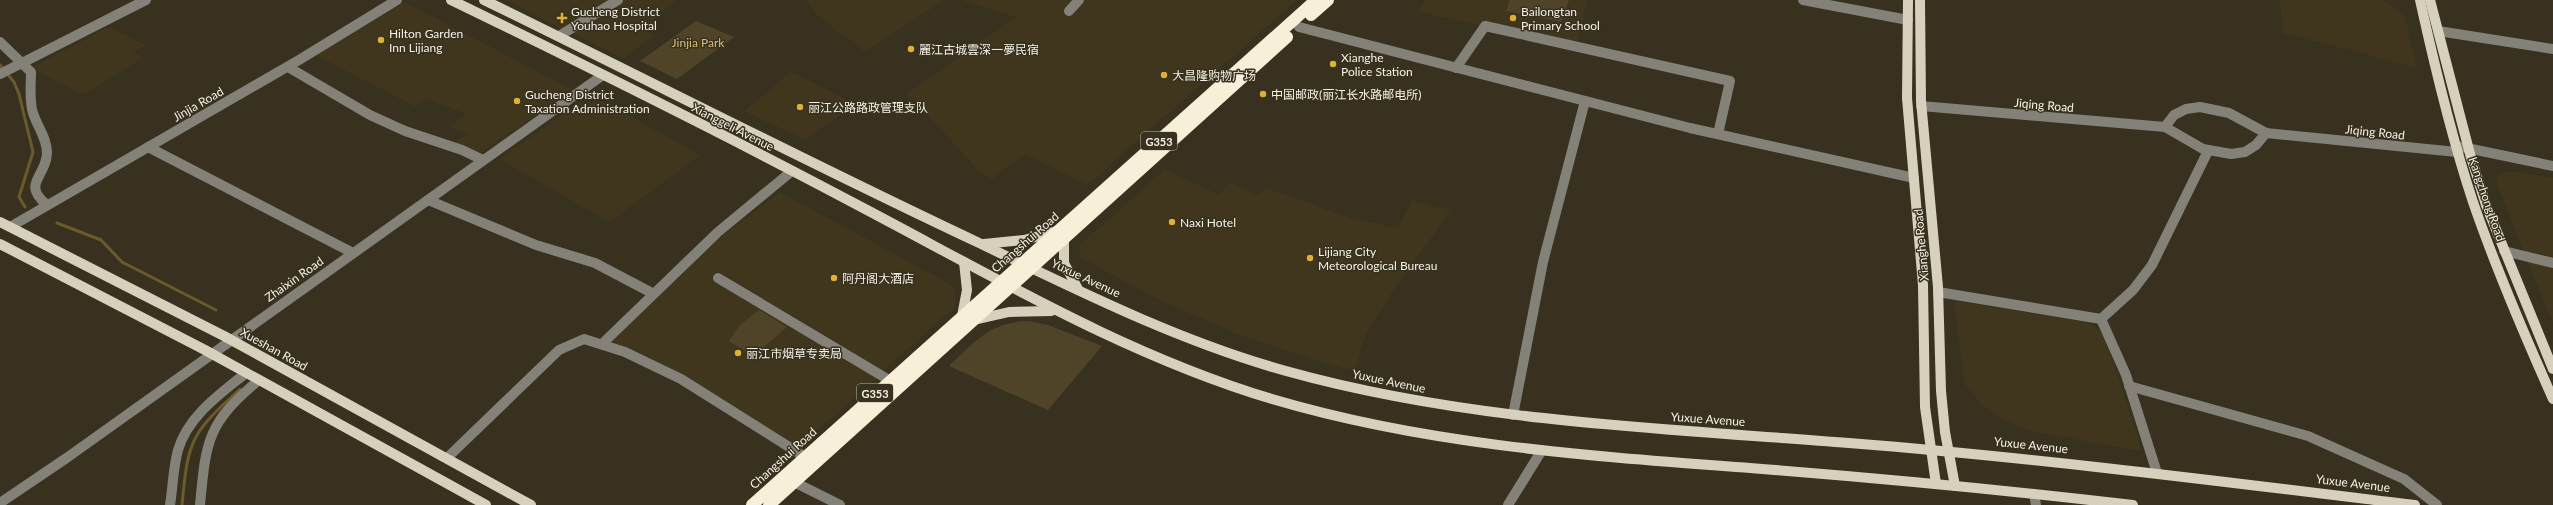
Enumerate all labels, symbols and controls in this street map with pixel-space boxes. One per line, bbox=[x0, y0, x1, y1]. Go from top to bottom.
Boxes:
place label: Gucheng District Youhao Hospital bbox=[571, 4, 660, 33]
place label: Bailongtan Primary School bbox=[1521, 4, 1600, 33]
marker: Gucheng District Youhao Hospital bbox=[556, 12, 568, 24]
marker: Bailongtan Primary School bbox=[1508, 13, 1518, 23]
place label: Hilton Garden Inn Lijiang bbox=[389, 26, 463, 55]
marker: Hilton Garden Inn Lijiang bbox=[376, 35, 386, 45]
park label: Jinjia Park bbox=[672, 35, 725, 50]
place label: 麗江古城雲深一夢民宿 bbox=[919, 42, 1039, 57]
marker: 麗江古城雲深一夢民宿 bbox=[906, 44, 916, 54]
place label: Xianghe Police Station bbox=[1341, 50, 1413, 79]
marker: Xianghe Police Station bbox=[1328, 59, 1338, 69]
place label: 大昌隆购物广场 bbox=[1172, 68, 1256, 83]
marker: 大昌隆购物广场 bbox=[1159, 70, 1169, 80]
street label: Jinjia Road bbox=[170, 84, 226, 124]
place label: Gucheng District Taxation Administration bbox=[525, 87, 650, 116]
place label: 中国邮政(丽江长水路邮电所) bbox=[1271, 87, 1421, 102]
marker: 中国邮政(丽江长水路邮电所) bbox=[1258, 89, 1268, 99]
street label: Jiqing Road bbox=[2013, 95, 2075, 115]
marker: Gucheng District Taxation Administration bbox=[512, 96, 522, 106]
street label: Xianggeli Avenue bbox=[689, 100, 777, 154]
place label: 丽江公路路政管理支队 bbox=[808, 100, 928, 115]
marker: 丽江公路路政管理支队 bbox=[795, 102, 805, 112]
street label: Jiqing Road bbox=[2344, 121, 2406, 143]
road number: G353 bbox=[1141, 132, 1177, 150]
street label: Kangzhong Road bbox=[2466, 155, 2508, 243]
street label: Xianghe Road bbox=[1910, 208, 1932, 282]
street label: Changshui Road bbox=[988, 209, 1062, 275]
place label: Naxi Hotel bbox=[1180, 215, 1236, 230]
marker: Naxi Hotel bbox=[1167, 217, 1177, 227]
place label: Lijiang City Meteorological Bureau bbox=[1318, 244, 1437, 273]
street label: Zhaixin Road bbox=[262, 253, 326, 305]
marker: Lijiang City Meteorological Bureau bbox=[1305, 253, 1315, 263]
street label: Yuxue Avenue bbox=[1049, 255, 1123, 301]
place label: 阿丹阁大酒店 bbox=[842, 271, 914, 286]
marker: 阿丹阁大酒店 bbox=[829, 273, 839, 283]
street label: Xueshan Road bbox=[238, 324, 310, 374]
place label: 丽江市烟草专卖局 bbox=[746, 346, 842, 361]
marker: 丽江市烟草专卖局 bbox=[733, 348, 743, 358]
street label: Yuxue Avenue bbox=[1351, 366, 1427, 396]
road number: G353 bbox=[857, 384, 893, 402]
street label: Yuxue Avenue bbox=[1670, 409, 1746, 429]
street label: Changshui Road bbox=[746, 424, 820, 492]
street label: Yuxue Avenue bbox=[1993, 434, 2069, 456]
street label: Yuxue Avenue bbox=[2315, 471, 2391, 495]

